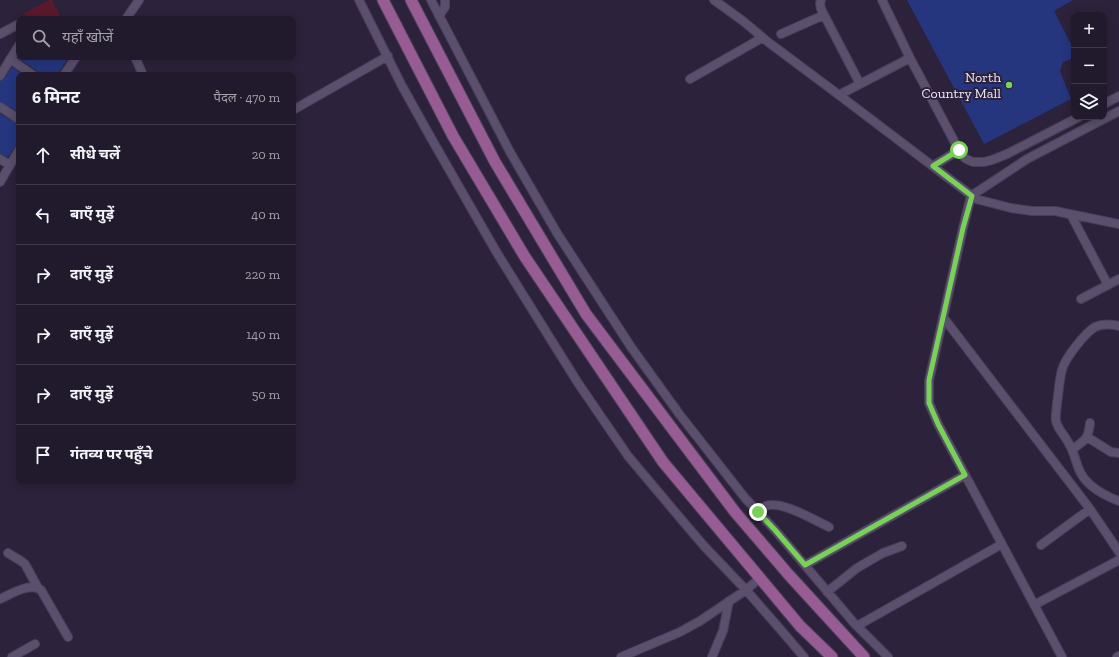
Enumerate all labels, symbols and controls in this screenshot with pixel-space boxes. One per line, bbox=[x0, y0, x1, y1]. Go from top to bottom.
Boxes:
map controls bbox=[1071, 12, 1107, 120]
button: + bbox=[1071, 12, 1107, 48]
search box bbox=[16, 16, 296, 60]
icon: search bbox=[30, 27, 52, 49]
text: यहाँ खोजें bbox=[62, 28, 113, 46]
button: − bbox=[1071, 48, 1107, 84]
place label: North Country Mall bbox=[921, 69, 1001, 102]
marker: North Country Mall bbox=[1004, 80, 1014, 90]
button: layers bbox=[1071, 84, 1107, 120]
text: 6 मिनट bbox=[32, 87, 80, 107]
text: पैदल · 470 m bbox=[214, 90, 280, 105]
route start bbox=[950, 141, 968, 159]
icon: ahead bbox=[32, 144, 54, 166]
text: सीधे चलें bbox=[70, 145, 120, 163]
text: 20 m bbox=[252, 147, 280, 162]
icon: left bbox=[32, 204, 54, 226]
text: बाएँ मुड़ें bbox=[70, 205, 114, 223]
text: 40 m bbox=[251, 207, 280, 222]
icon: right bbox=[32, 264, 54, 286]
text: दाएँ मुड़ें bbox=[70, 265, 113, 283]
text: 220 m bbox=[245, 267, 280, 282]
icon: right bbox=[32, 324, 54, 346]
text: दाएँ मुड़ें bbox=[70, 325, 113, 343]
text: 140 m bbox=[246, 327, 280, 342]
icon: right bbox=[32, 384, 54, 406]
text: दाएँ मुड़ें bbox=[70, 385, 113, 403]
text: 50 m bbox=[252, 387, 280, 402]
icon: arrive bbox=[32, 444, 54, 466]
text: गंतव्य पर पहुँचे bbox=[70, 445, 153, 463]
route end bbox=[749, 503, 767, 521]

